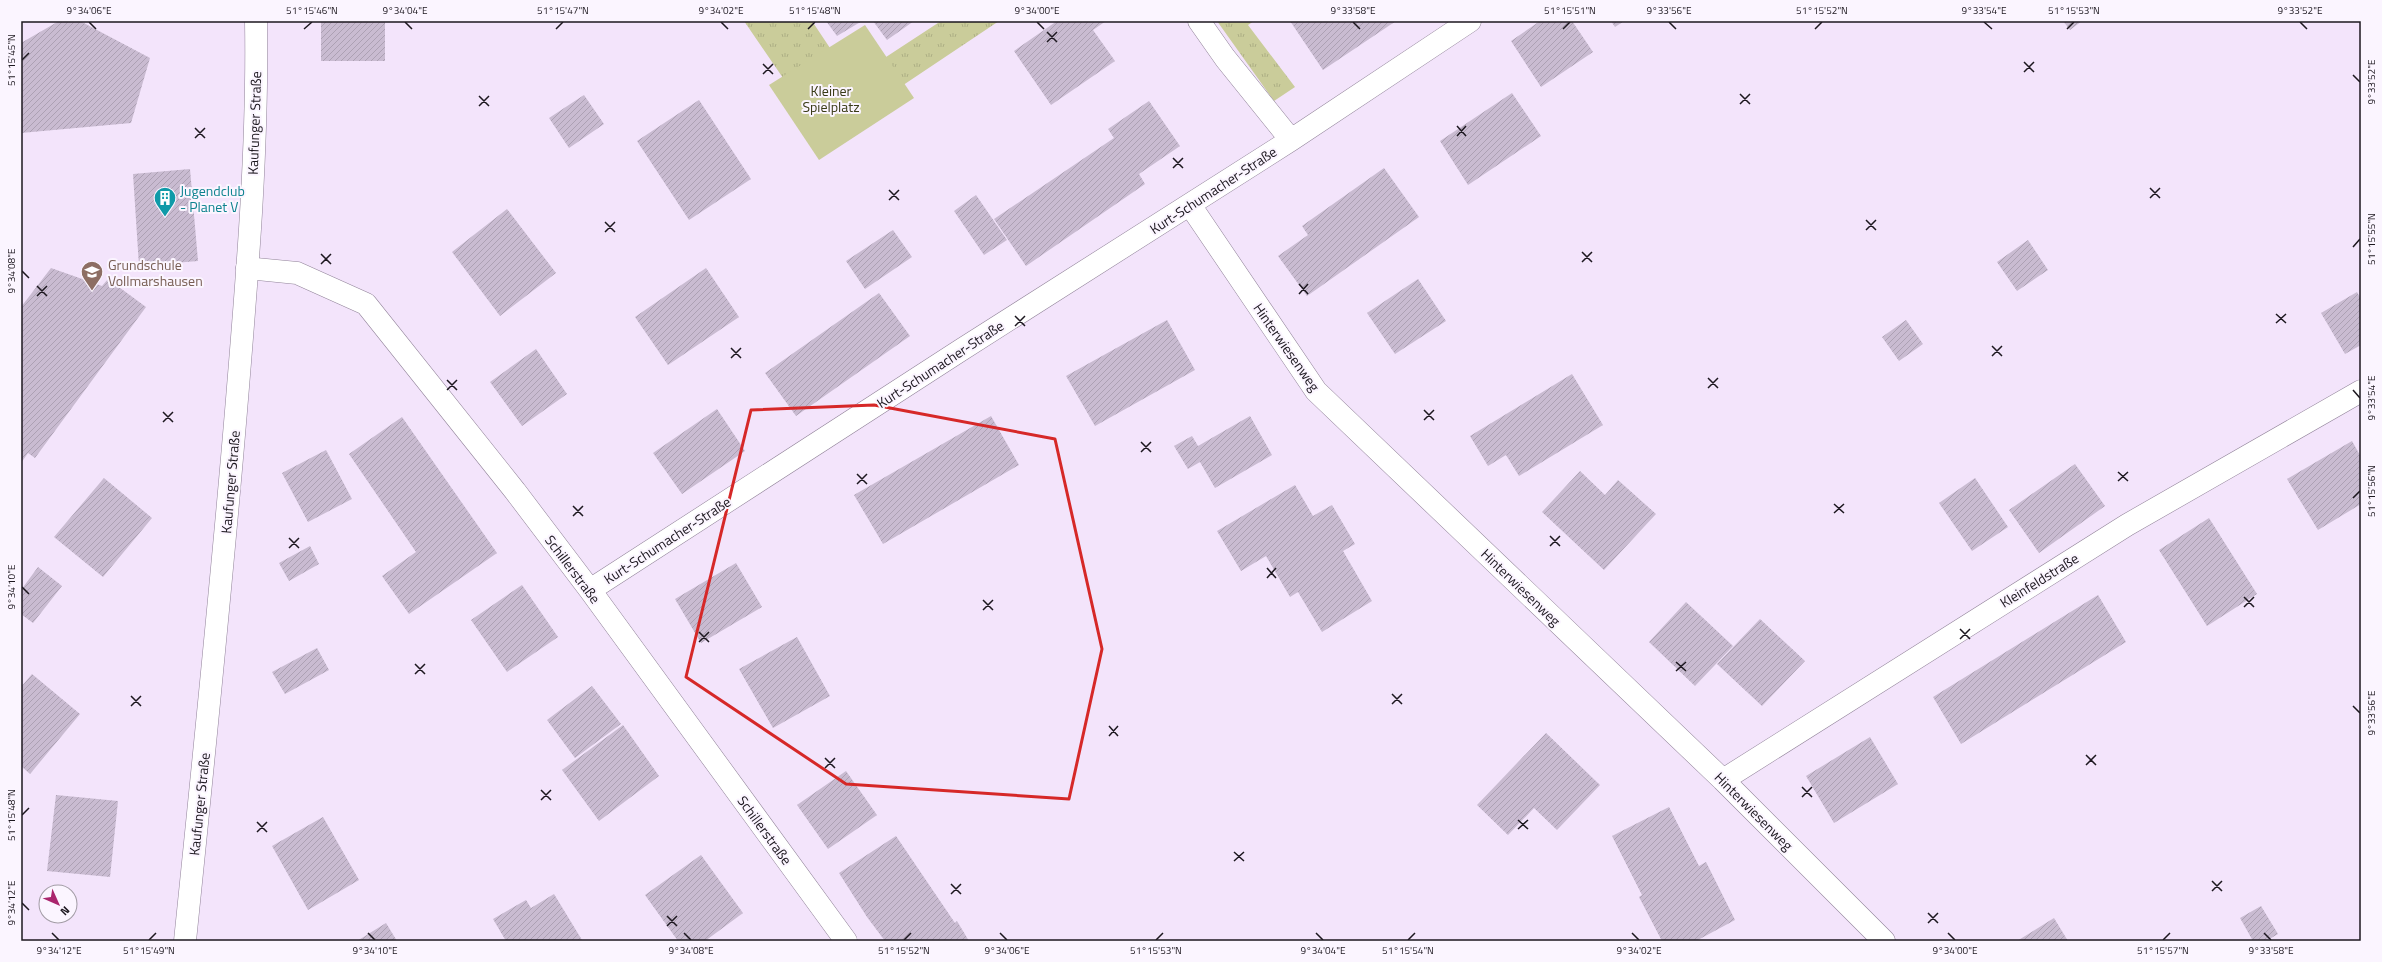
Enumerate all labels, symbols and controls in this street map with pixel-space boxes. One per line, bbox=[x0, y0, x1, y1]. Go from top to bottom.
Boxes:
text: 9°34'06"E bbox=[67, 3, 112, 18]
text: 51°15'46"N bbox=[286, 3, 338, 18]
text: 9°34'04"E bbox=[383, 3, 428, 18]
text: 51°15'47"N bbox=[537, 3, 589, 18]
text: 9°34'02"E bbox=[699, 3, 744, 18]
text: 51°15'48"N bbox=[789, 3, 841, 18]
text: 9°34'00"E bbox=[1015, 3, 1060, 18]
text: 9°33'58"E bbox=[1331, 3, 1376, 18]
text: 51°15'51"N bbox=[1544, 3, 1596, 18]
text: 9°33'56"E bbox=[1647, 3, 1692, 18]
text: 51°15'52"N bbox=[1796, 3, 1848, 18]
text: 9°33'54"E bbox=[1962, 3, 2007, 18]
text: 51°15'53"N bbox=[2048, 3, 2100, 18]
text: 9°33'52"E bbox=[2278, 3, 2323, 18]
text: 51°15'45"N bbox=[4, 34, 19, 86]
text: 9°33'52"E bbox=[2364, 59, 2379, 104]
street label: Kaufunger Straße bbox=[242, 71, 266, 175]
park label: Kleiner Spielplatz bbox=[802, 80, 860, 117]
street label: Kurt-Schumacher-Straße bbox=[1145, 141, 1281, 239]
place label: Jugendclub - Planet V bbox=[180, 180, 245, 217]
building icon: Jugendclub - Planet V bbox=[152, 185, 178, 218]
text: 51°15'55"N bbox=[2364, 213, 2379, 265]
text: 9°34'08"E bbox=[4, 248, 19, 293]
place label: Grundschule Vollmarshausen bbox=[108, 254, 203, 291]
school or university icon: Grundschule Vollmarshausen bbox=[79, 259, 105, 292]
street label: Hinterwiesenweg bbox=[1249, 299, 1325, 395]
street label: Kurt-Schumacher-Straße bbox=[872, 315, 1008, 413]
text: 9°33'54"E bbox=[2364, 375, 2379, 420]
street label: Kaufunger Straße bbox=[215, 430, 245, 534]
text: 51°15'56"N bbox=[2364, 465, 2379, 517]
street label: Kurt-Schumacher-Straße bbox=[599, 491, 735, 589]
street label: Schillerstraße bbox=[540, 530, 606, 608]
street label: Hinterwiesenweg bbox=[1476, 543, 1566, 631]
street label: Kleinfeldstraße bbox=[1995, 547, 2083, 613]
text: 9°34'10"E bbox=[4, 564, 19, 609]
text: 9°33'56"E bbox=[2364, 690, 2379, 735]
street label: Kaufunger Straße bbox=[183, 751, 215, 857]
street label: Hinterwiesenweg bbox=[1710, 767, 1798, 855]
text: 51°15'48"N bbox=[4, 789, 19, 841]
street label: Schillerstraße bbox=[733, 791, 797, 869]
text: 9°34'12"E bbox=[4, 880, 19, 925]
north arrow bbox=[38, 884, 78, 924]
text: N bbox=[57, 903, 73, 919]
text: 9°34'12"E bbox=[37, 943, 82, 958]
text: 51°15'49"N bbox=[123, 943, 175, 958]
text: 9°34'10"E bbox=[353, 943, 398, 958]
text: 9°34'08"E bbox=[669, 943, 714, 958]
text: 51°15'52"N bbox=[878, 943, 930, 958]
text: 9°34'06"E bbox=[985, 943, 1030, 958]
text: 51°15'53"N bbox=[1130, 943, 1182, 958]
text: 9°34'04"E bbox=[1301, 943, 1346, 958]
text: 51°15'54"N bbox=[1382, 943, 1434, 958]
text: 9°34'02"E bbox=[1617, 943, 1662, 958]
text: 9°34'00"E bbox=[1933, 943, 1978, 958]
text: 51°15'57"N bbox=[2137, 943, 2189, 958]
text: 9°33'58"E bbox=[2249, 943, 2294, 958]

